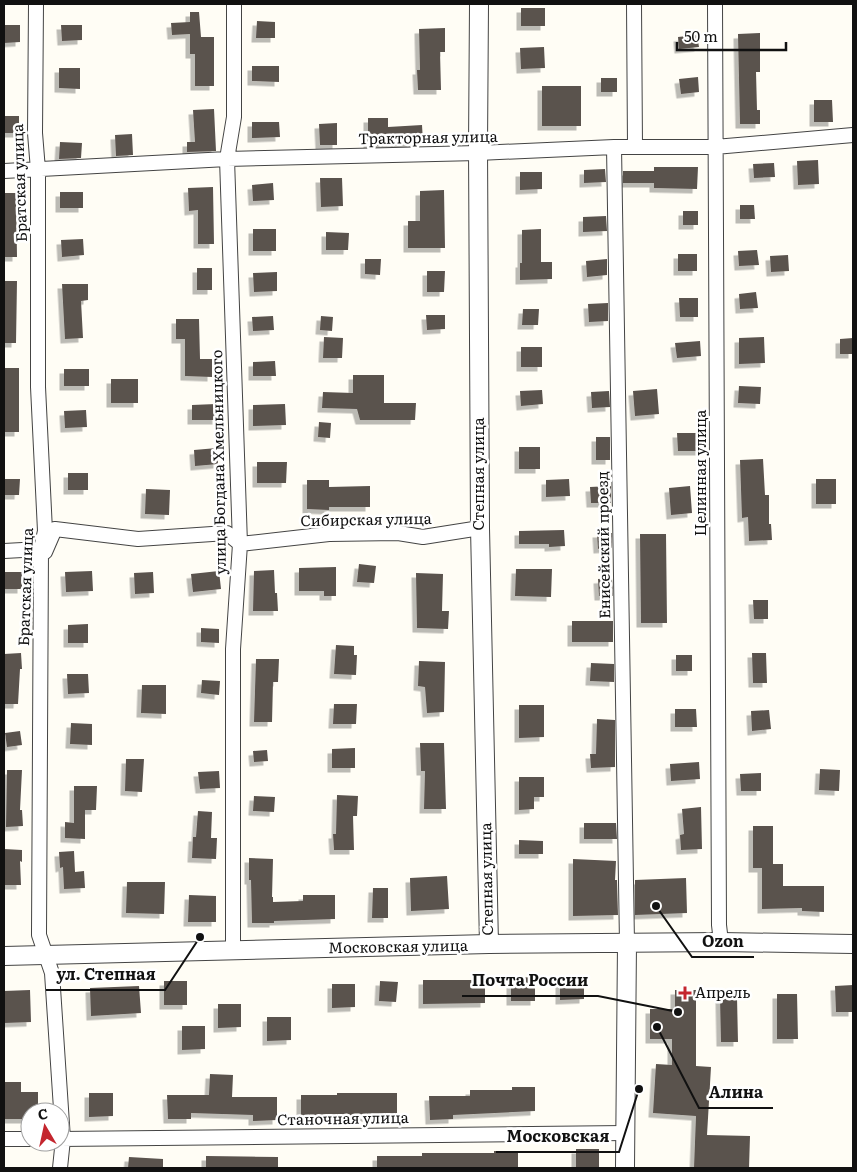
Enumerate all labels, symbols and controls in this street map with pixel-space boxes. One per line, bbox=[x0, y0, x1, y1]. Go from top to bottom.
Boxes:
scale bar bbox=[677, 20, 786, 52]
text: 50 m bbox=[684, 24, 718, 47]
street label: Братская улица bbox=[5, 123, 32, 243]
street label: Тракторная улица bbox=[358, 124, 499, 149]
street label: улица Богдана Хмельницкого bbox=[204, 349, 231, 575]
street label: Целинная улица bbox=[688, 409, 711, 536]
street label: Степная улица bbox=[466, 417, 489, 531]
street label: Енисейский проезд bbox=[590, 471, 615, 619]
street label: Сибирская улица bbox=[300, 506, 433, 531]
street label: Братская улица bbox=[11, 526, 38, 647]
street label: Степная улица bbox=[473, 821, 498, 936]
callout: Ozon bbox=[692, 926, 754, 957]
text: Ozon bbox=[702, 928, 744, 952]
street label: Московская улица bbox=[328, 933, 469, 958]
callout: ул. Степная bbox=[46, 959, 165, 990]
text: ул. Степная bbox=[56, 961, 156, 985]
callout: Почта России bbox=[462, 965, 598, 996]
text: Почта России bbox=[472, 967, 588, 991]
place label: Апрель bbox=[695, 980, 751, 1003]
marker: Апрель bbox=[679, 987, 691, 999]
callout: Алина bbox=[699, 1077, 773, 1108]
text: Алина bbox=[709, 1079, 764, 1103]
north arrow bbox=[20, 1102, 70, 1152]
text: С bbox=[36, 1103, 49, 1124]
street label: Станочная улица bbox=[277, 1105, 410, 1130]
callout: Московская bbox=[496, 1121, 619, 1152]
text: Московская bbox=[507, 1123, 609, 1147]

